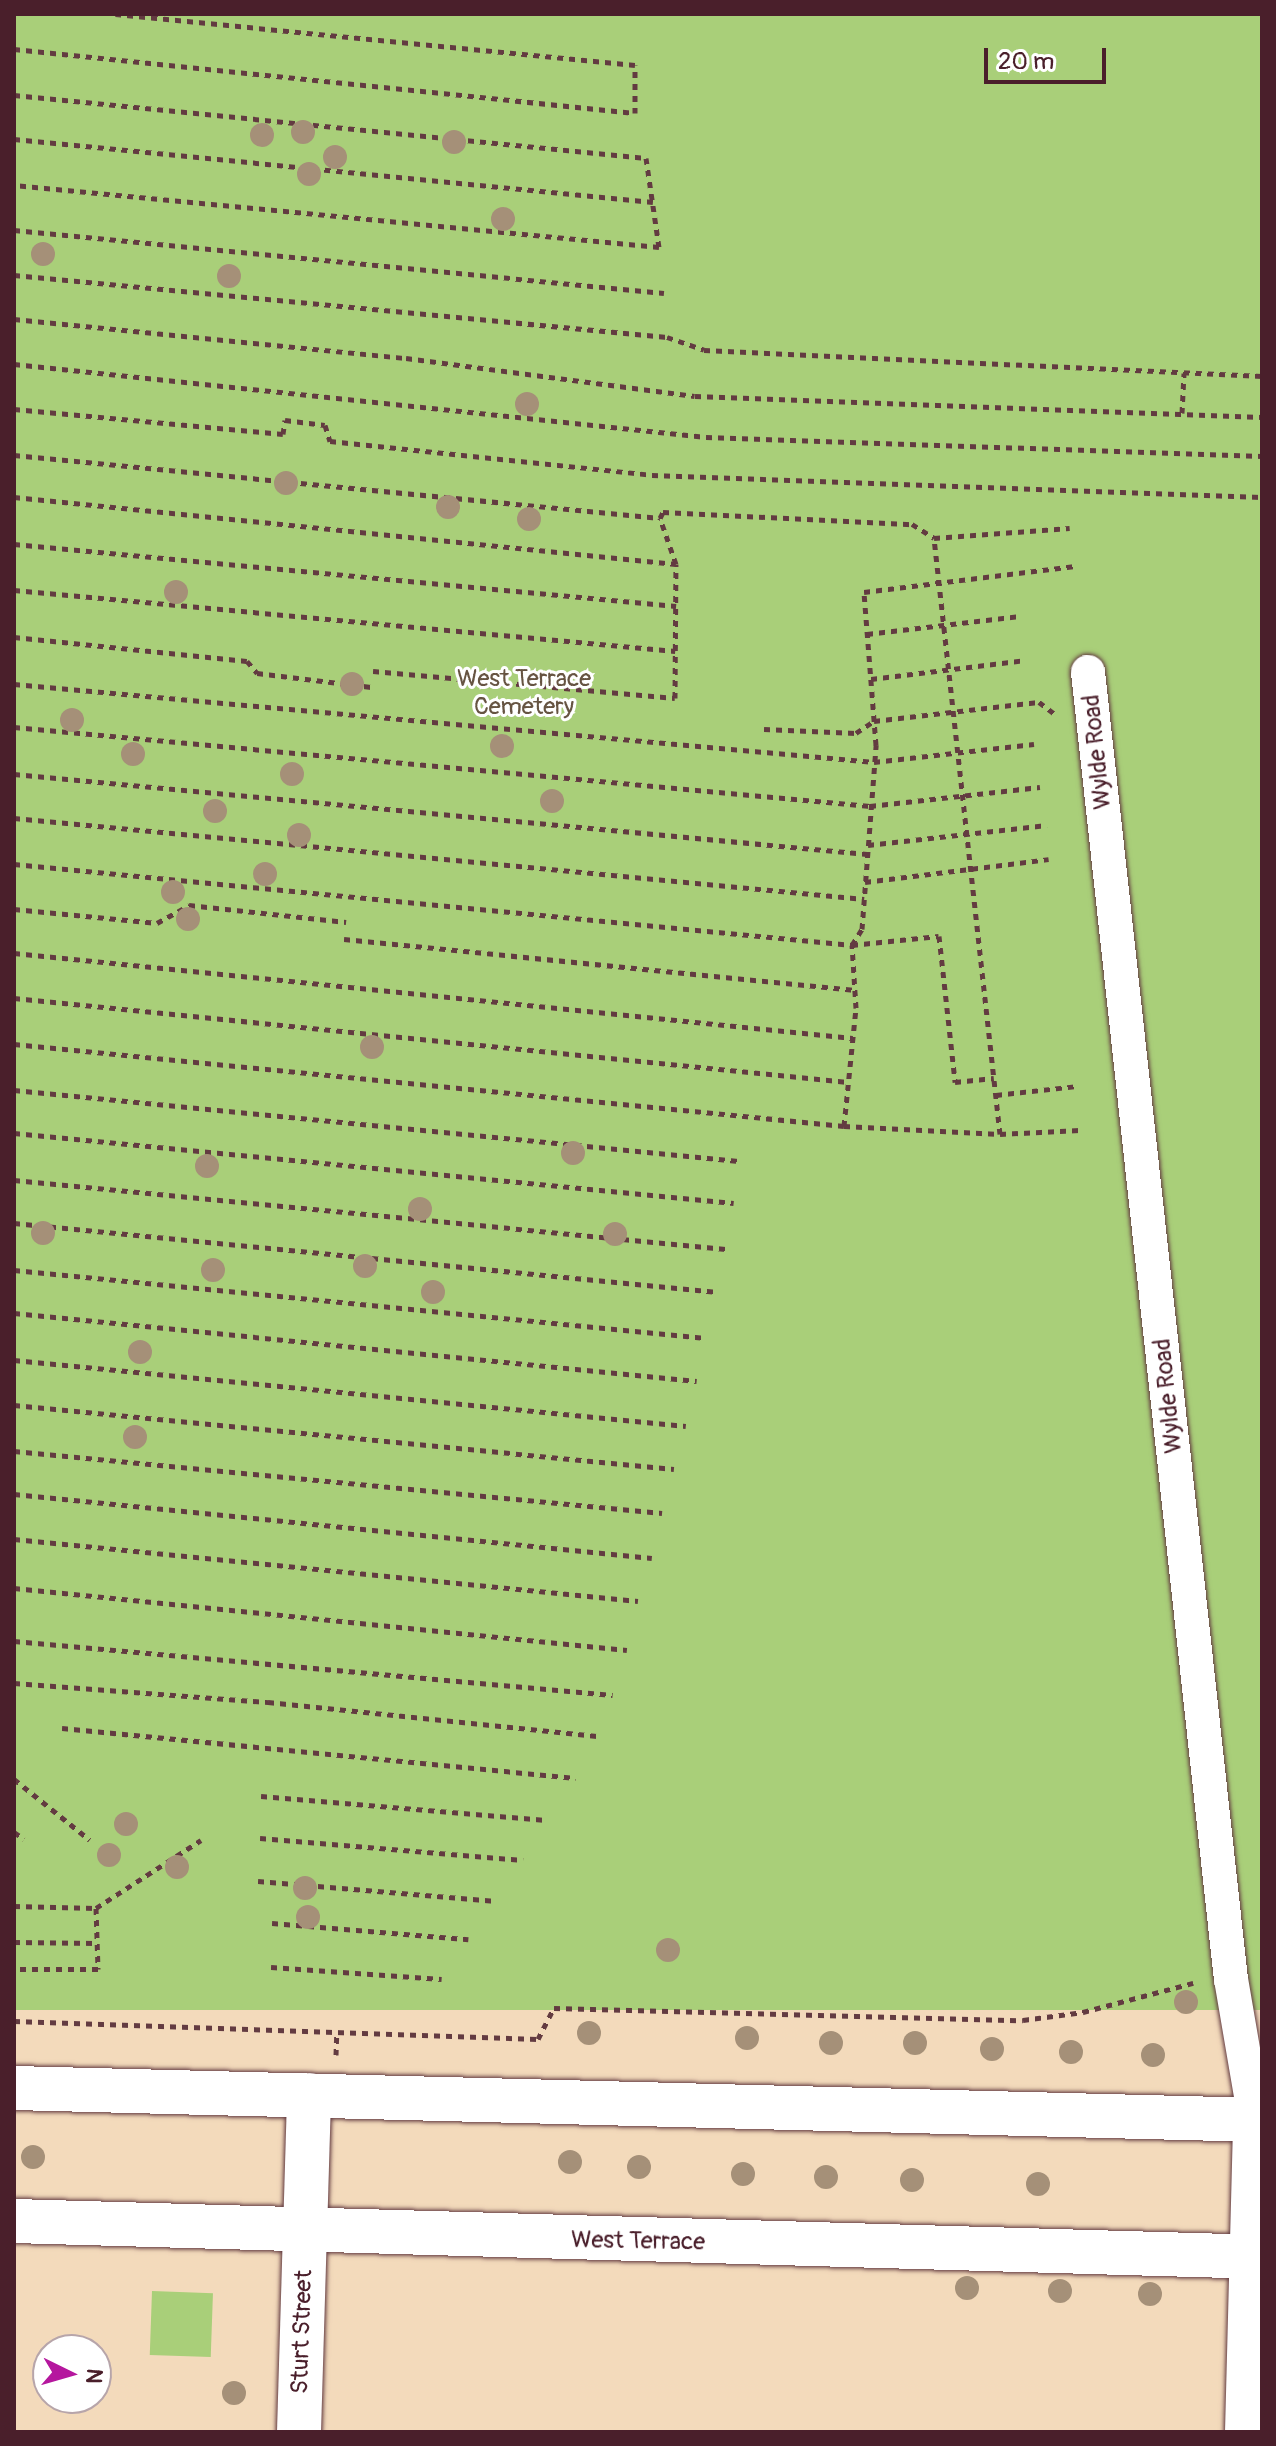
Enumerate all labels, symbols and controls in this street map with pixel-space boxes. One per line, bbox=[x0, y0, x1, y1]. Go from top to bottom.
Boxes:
scale bar bbox=[988, 32, 1110, 82]
text: 20 m bbox=[998, 47, 1054, 76]
park label: West Terrace Cemetery bbox=[457, 665, 591, 721]
street label: Wylde Road bbox=[1077, 693, 1117, 811]
street label: Wylde Road bbox=[1148, 1337, 1188, 1455]
street label: West Terrace bbox=[571, 2225, 705, 2257]
street label: Sturt Street bbox=[285, 2269, 319, 2395]
north arrow bbox=[32, 2334, 112, 2414]
text: N bbox=[79, 2367, 109, 2385]

